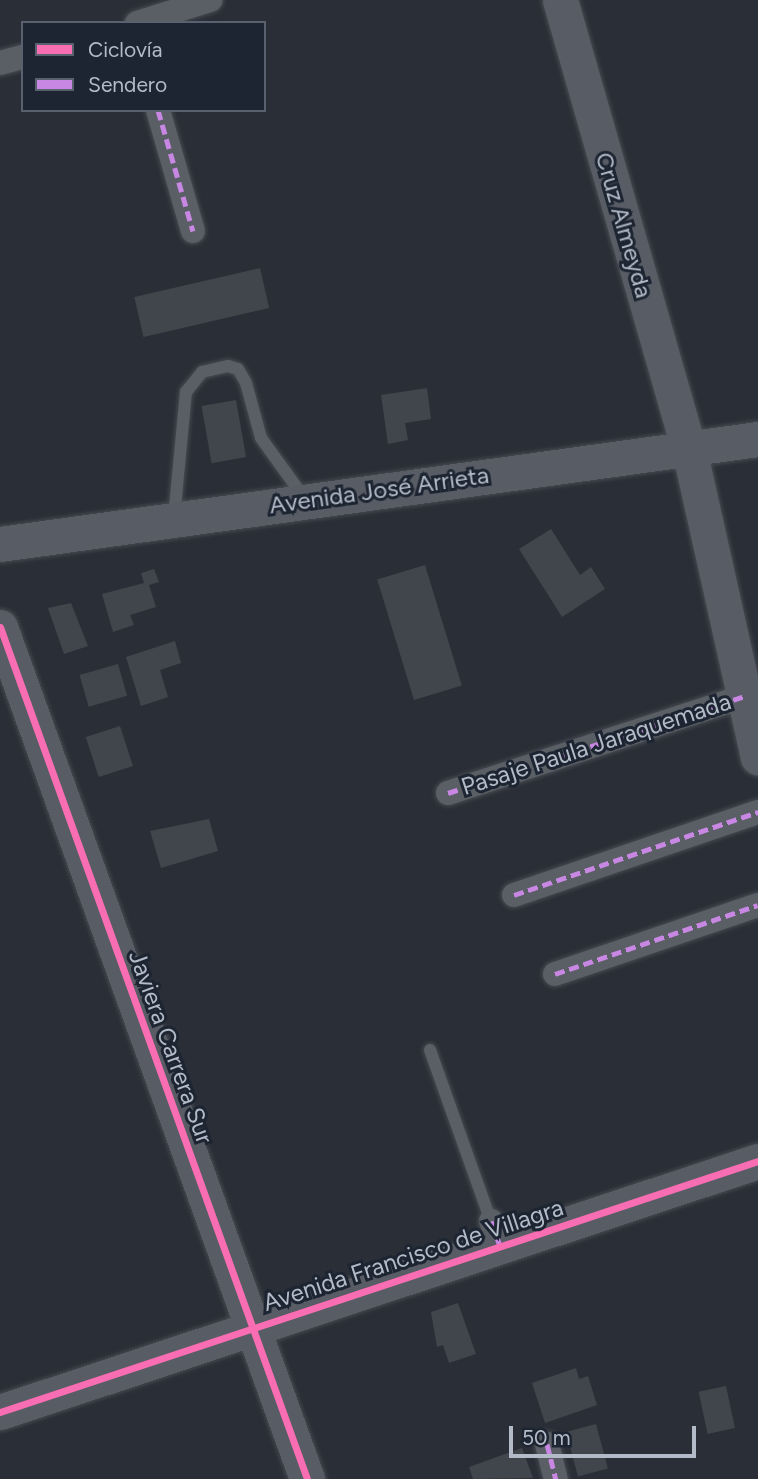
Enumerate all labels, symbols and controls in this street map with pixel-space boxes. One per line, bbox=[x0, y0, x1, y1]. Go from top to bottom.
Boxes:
legend bbox=[21, 21, 266, 112]
text: Ciclovía bbox=[88, 37, 162, 62]
text: Sendero bbox=[88, 72, 167, 97]
street label: Cruz Almeyda bbox=[589, 149, 659, 301]
street label: Avenida José Arrieta bbox=[267, 460, 491, 520]
street label: Pasaje Paula Jaraquemada bbox=[458, 687, 734, 801]
street label: Javiera Carrera Sur bbox=[123, 947, 219, 1147]
street label: Avenida Francisco de Villagra bbox=[259, 1193, 567, 1317]
scale bar bbox=[513, 1412, 700, 1456]
text: 50 m bbox=[522, 1425, 571, 1450]

